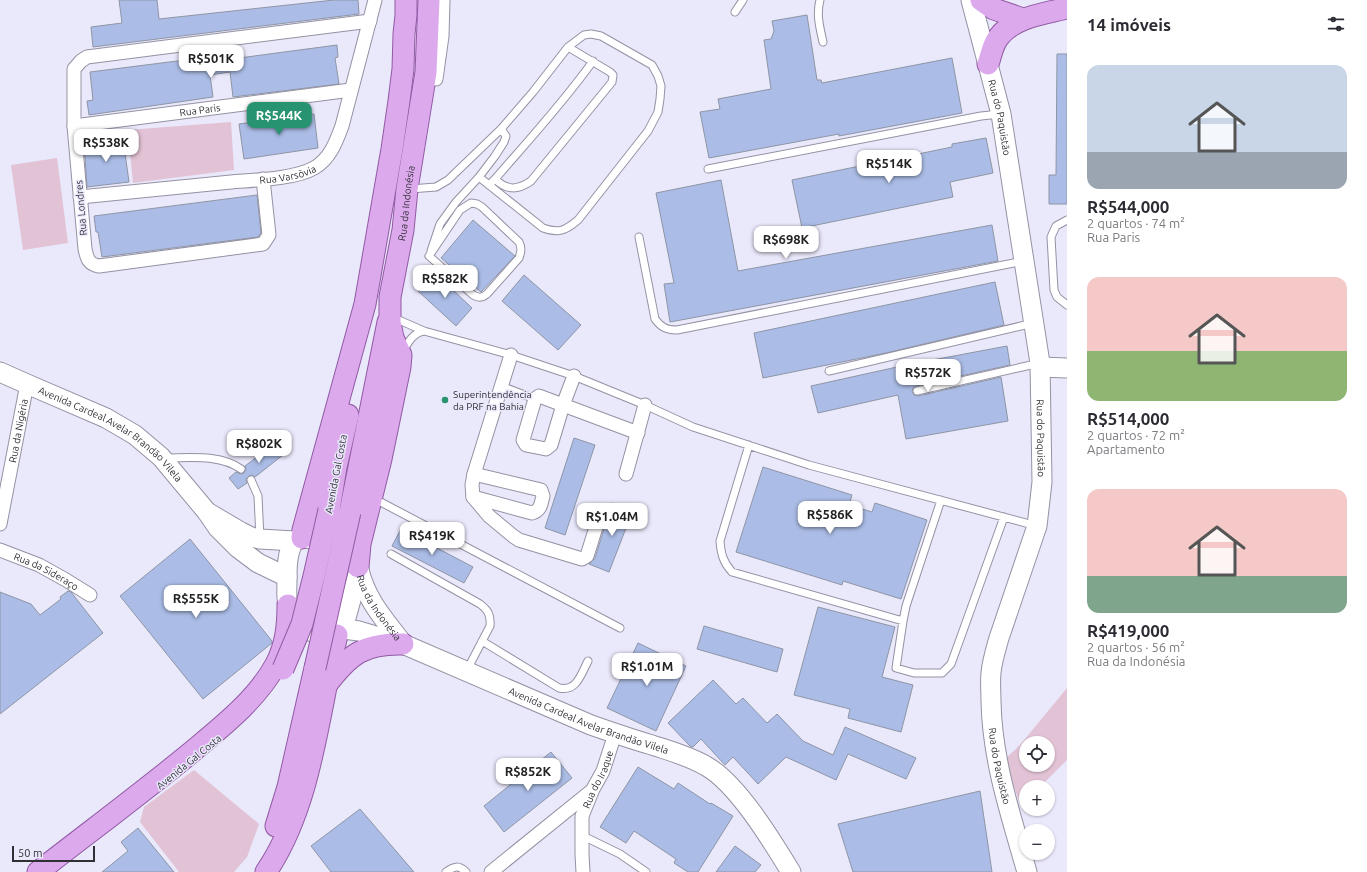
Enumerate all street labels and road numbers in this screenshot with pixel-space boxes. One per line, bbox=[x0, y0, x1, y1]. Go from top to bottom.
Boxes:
street label: Rua do Paquistão bbox=[987, 78, 1013, 156]
street label: Rua Paris bbox=[179, 102, 221, 118]
street label: Rua Varsōvia bbox=[259, 163, 318, 185]
street label: Rua da Indonésia bbox=[396, 165, 416, 242]
street label: Rua Londres bbox=[73, 180, 89, 236]
street label: Avenida Cardeal Avelar Brandão Vilela bbox=[37, 384, 185, 484]
street label: Rua da Nigéria bbox=[6, 398, 30, 464]
street label: Rua do Paquistão bbox=[1035, 399, 1047, 477]
street label: Avenida Gal Costa bbox=[323, 434, 349, 514]
street label: Rua da Sideraço bbox=[12, 550, 81, 592]
street label: Rua da Indonésia bbox=[355, 573, 404, 643]
street label: Avenida Cardeal Avelar Brandão Vilela bbox=[507, 685, 670, 756]
street label: Rua do Paquistão bbox=[987, 727, 1013, 805]
street label: Avenida Gal Costa bbox=[154, 732, 224, 792]
street label: Rua do Iraque bbox=[580, 749, 615, 810]

